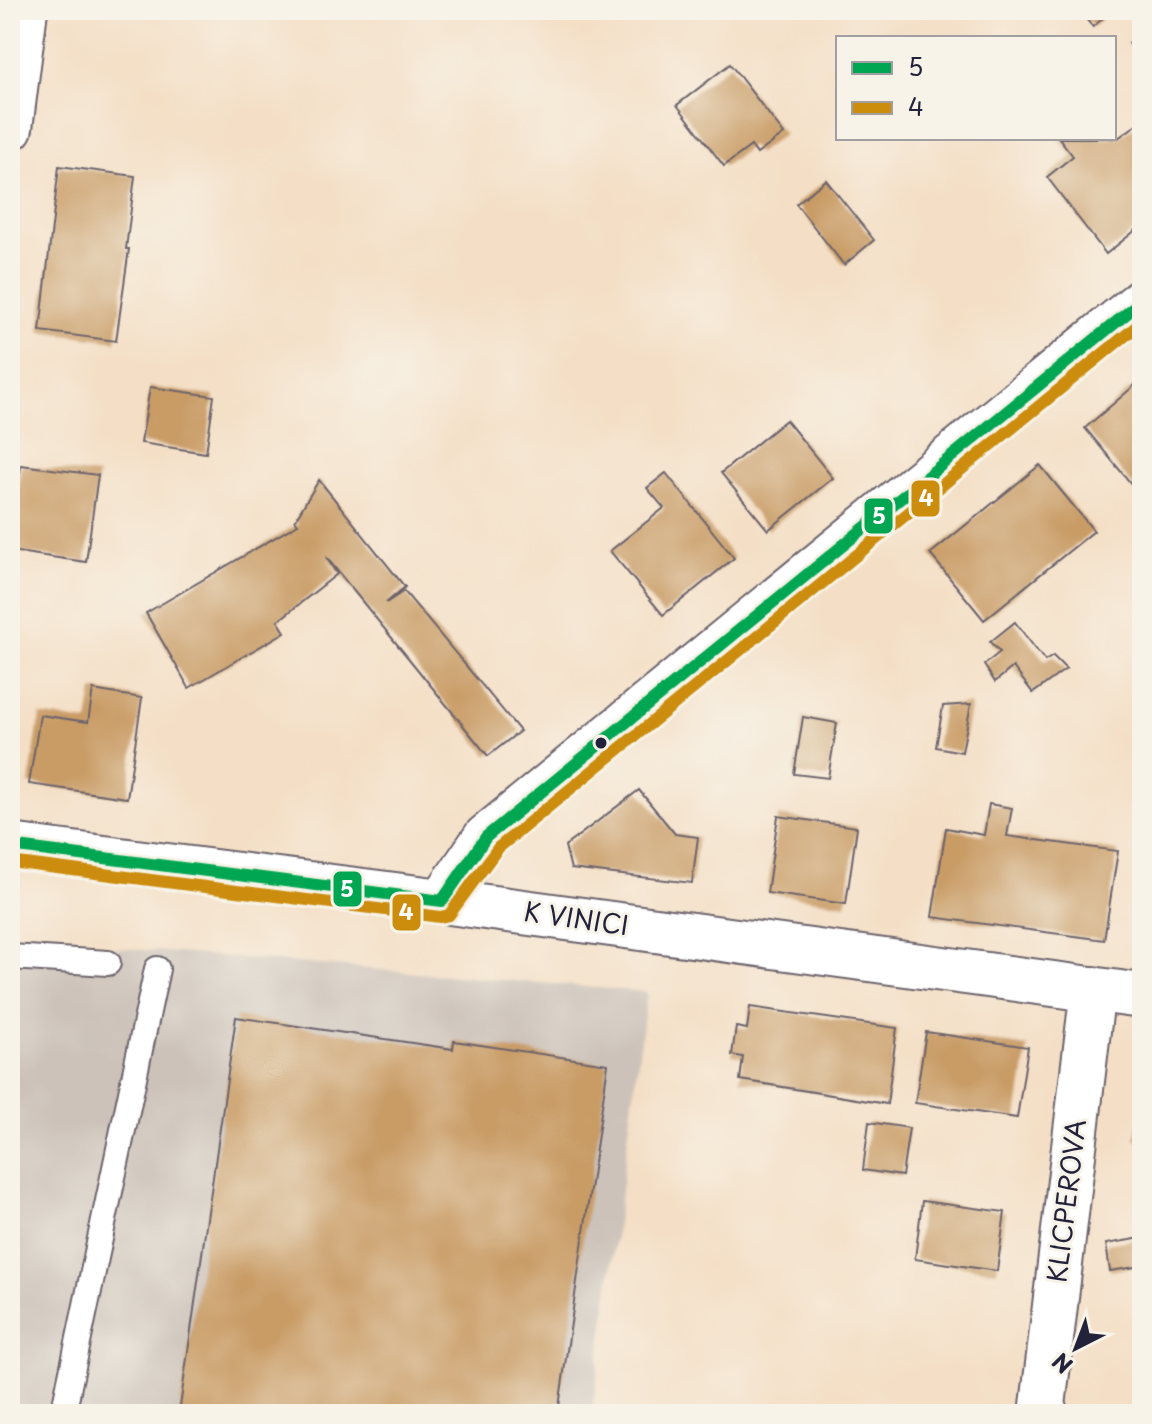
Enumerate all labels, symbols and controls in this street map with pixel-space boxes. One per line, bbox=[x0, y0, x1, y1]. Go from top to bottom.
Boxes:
legend bbox=[836, 36, 1116, 140]
text: 5 bbox=[908, 48, 923, 84]
text: 4 bbox=[908, 88, 924, 124]
line badge: 4 bbox=[910, 479, 941, 518]
text: 4 bbox=[919, 480, 934, 513]
line badge: 5 bbox=[863, 497, 894, 535]
text: 5 bbox=[872, 498, 886, 531]
unlabelled marker bbox=[593, 735, 609, 751]
line badge: 5 bbox=[332, 870, 363, 908]
text: 5 bbox=[340, 871, 354, 904]
street label: K VINICI bbox=[521, 891, 631, 944]
line badge: 4 bbox=[391, 893, 422, 932]
text: 4 bbox=[399, 894, 414, 927]
street label: KLICPEROVA bbox=[1036, 1117, 1095, 1285]
north arrow bbox=[1036, 1308, 1116, 1388]
text: N bbox=[1044, 1346, 1079, 1382]

